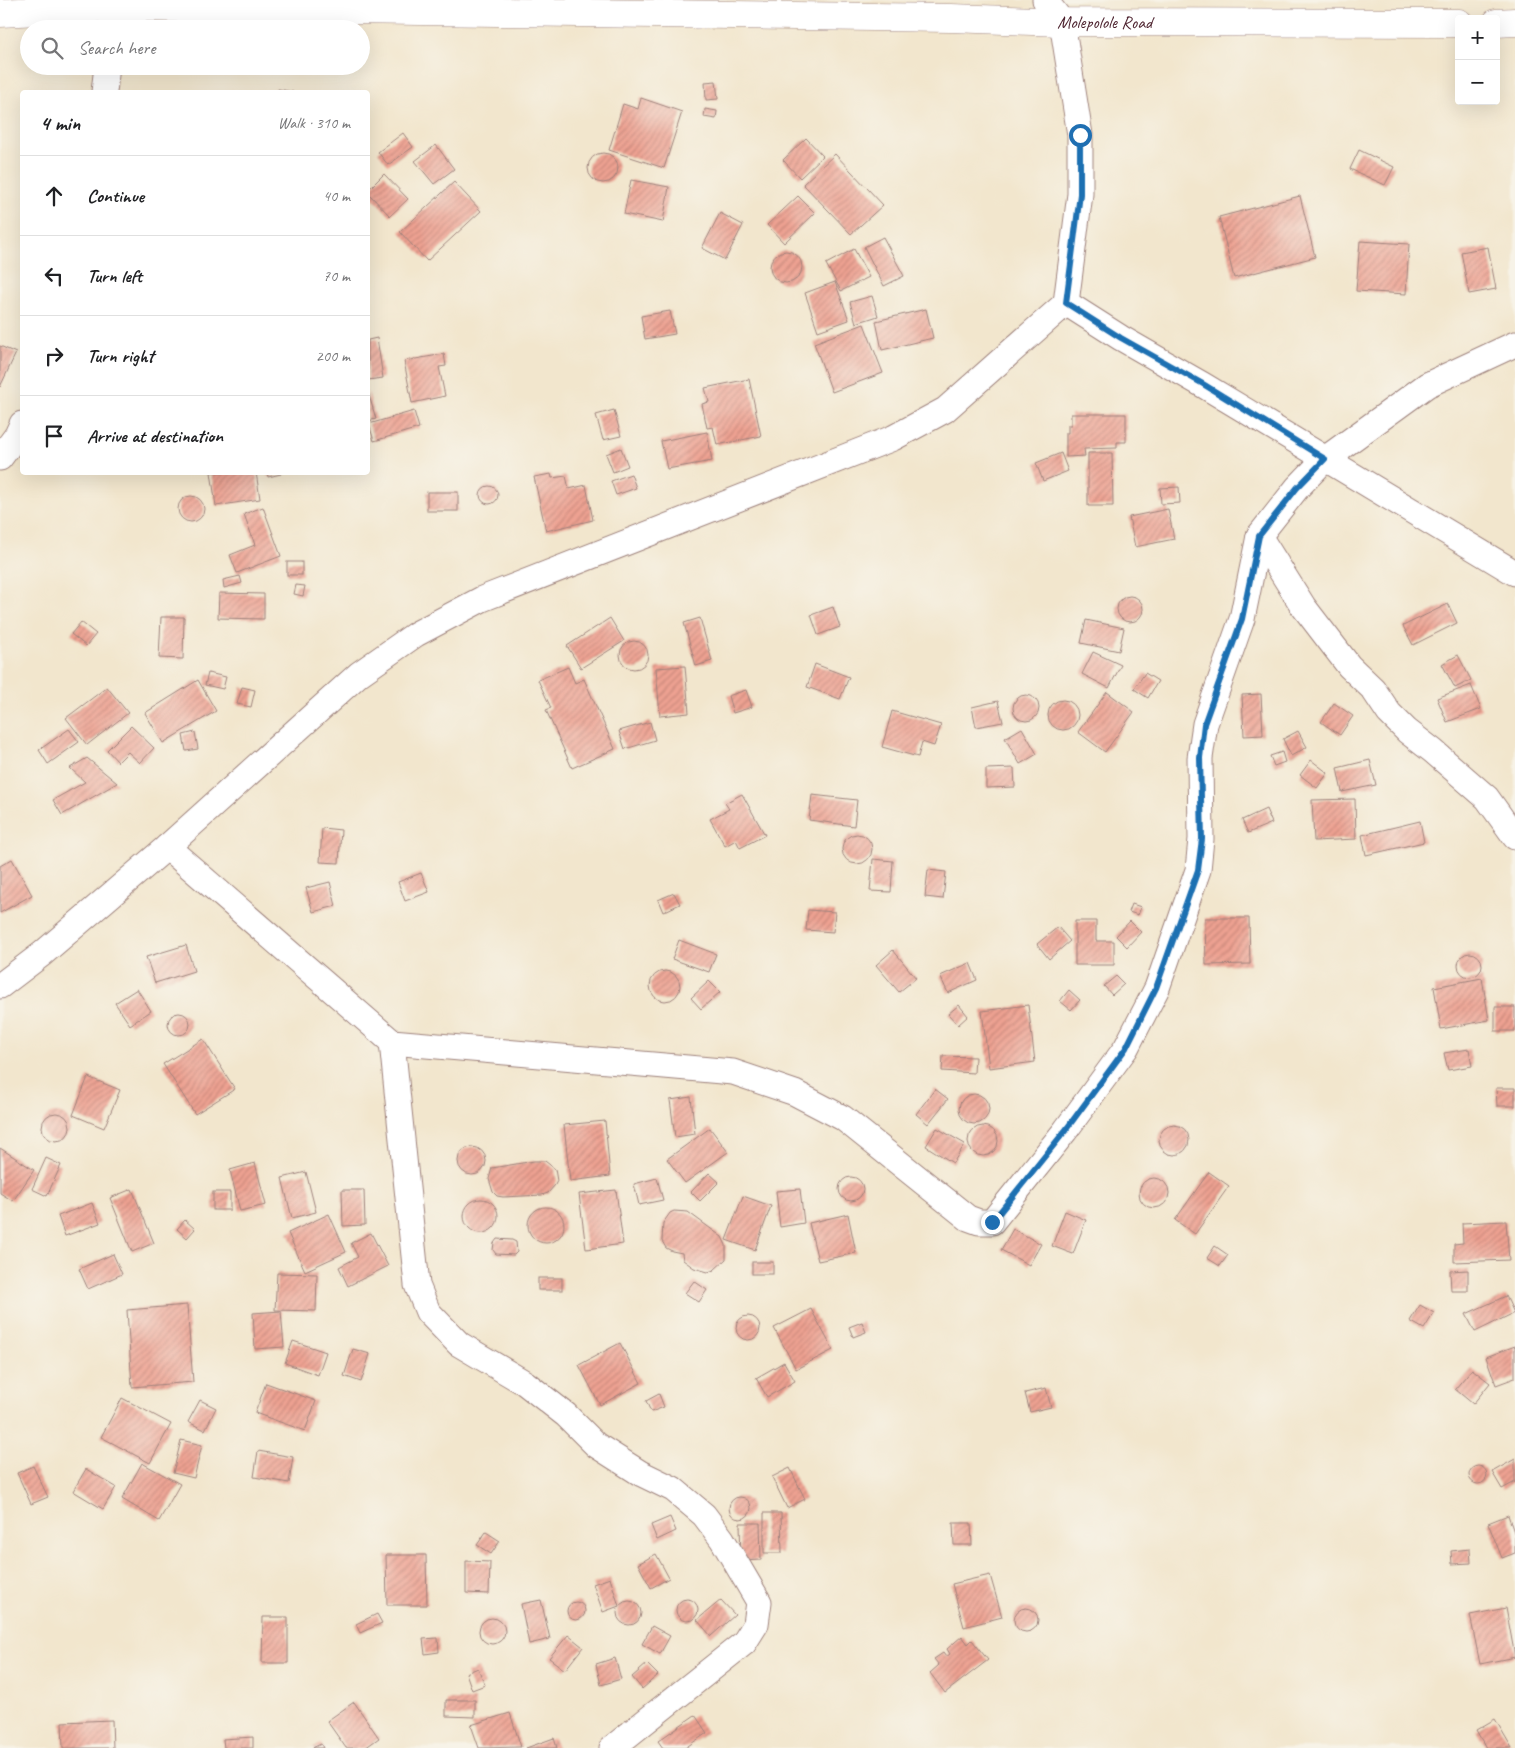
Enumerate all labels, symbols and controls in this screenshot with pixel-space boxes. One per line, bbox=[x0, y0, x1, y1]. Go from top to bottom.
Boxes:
street label: Molepolole Road bbox=[1057, 11, 1155, 33]
map controls bbox=[1455, 15, 1500, 105]
button: + bbox=[1455, 15, 1500, 60]
search box bbox=[20, 20, 370, 75]
icon: search bbox=[38, 34, 66, 62]
text: Search here bbox=[78, 36, 155, 60]
button: − bbox=[1455, 60, 1500, 105]
text: 4 min bbox=[40, 110, 80, 136]
text: Walk · 310 m bbox=[278, 113, 350, 133]
route start bbox=[1069, 124, 1092, 147]
icon: ahead bbox=[40, 182, 68, 210]
text: Continue bbox=[87, 184, 144, 208]
text: 40 m bbox=[323, 186, 350, 206]
icon: left bbox=[40, 262, 68, 290]
text: Turn left bbox=[87, 264, 142, 288]
text: 70 m bbox=[323, 266, 350, 286]
icon: right bbox=[40, 342, 68, 370]
text: Turn right bbox=[87, 344, 154, 368]
text: 200 m bbox=[316, 346, 350, 366]
icon: arrive bbox=[40, 422, 68, 450]
text: Arrive at destination bbox=[87, 424, 223, 448]
route end bbox=[981, 1211, 1004, 1234]

